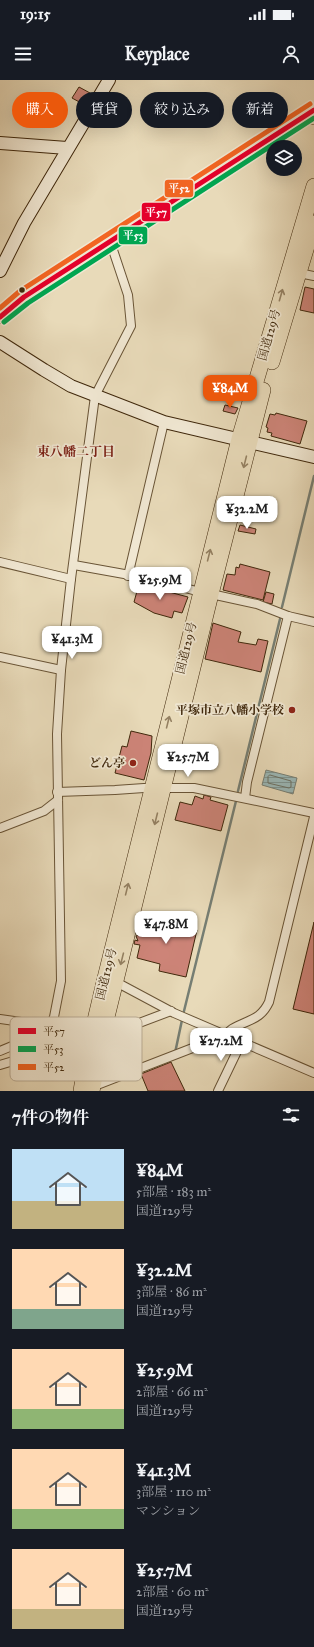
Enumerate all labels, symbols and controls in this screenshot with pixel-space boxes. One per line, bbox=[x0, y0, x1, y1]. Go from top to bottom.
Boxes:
text: 19:15 bbox=[20, 5, 50, 23]
icon: menu bbox=[12, 43, 34, 65]
text: Keyplace bbox=[125, 43, 189, 65]
icon: person bbox=[280, 43, 302, 65]
chip: 購入 bbox=[12, 92, 68, 128]
chip: 賃貸 bbox=[76, 92, 132, 128]
chip: 絞り込み bbox=[140, 92, 224, 128]
chip: 新着 bbox=[232, 92, 288, 128]
map controls bbox=[266, 140, 302, 176]
button: layers bbox=[266, 140, 302, 176]
line badge: 平52 bbox=[164, 179, 194, 198]
text: 平52 bbox=[168, 182, 190, 195]
line badge: 平57 bbox=[141, 202, 171, 222]
text: 平57 bbox=[145, 206, 167, 219]
line badge: 平53 bbox=[118, 226, 148, 245]
text: 平53 bbox=[123, 229, 143, 243]
unlabelled marker bbox=[17, 285, 27, 295]
one-way arrow bbox=[278, 289, 285, 302]
street label: 国道129号 bbox=[255, 308, 283, 362]
pin: ¥84M bbox=[206, 375, 254, 409]
text: ¥84M bbox=[212, 380, 248, 396]
district label: 東八幡二丁目 bbox=[37, 444, 115, 460]
one-way arrow bbox=[240, 455, 248, 468]
pin: ¥32.2M bbox=[214, 496, 280, 530]
text: ¥32.2M bbox=[226, 501, 268, 517]
one-way arrow bbox=[206, 549, 213, 562]
pin: ¥25.9M bbox=[127, 567, 193, 601]
text: ¥25.9M bbox=[138, 572, 182, 588]
street label: 国道129号 bbox=[173, 621, 199, 675]
pin: ¥41.3M bbox=[39, 626, 105, 660]
text: ¥41.3M bbox=[51, 631, 93, 647]
place label: 平塚市立八幡小学校 bbox=[176, 703, 284, 717]
marker: 平塚市立八幡小学校 bbox=[287, 705, 297, 715]
one-way arrow bbox=[165, 716, 173, 729]
pin: ¥25.7M bbox=[155, 744, 221, 778]
text: ¥25.7M bbox=[167, 749, 209, 765]
place label: どん亭 bbox=[89, 756, 125, 770]
marker: どん亭 bbox=[128, 758, 138, 768]
one-way arrow bbox=[151, 812, 159, 825]
one-way arrow bbox=[124, 883, 131, 896]
pin: ¥47.8M bbox=[133, 911, 199, 945]
text: ¥47.8M bbox=[143, 916, 189, 932]
street label: 国道129号 bbox=[93, 947, 119, 1001]
one-way arrow bbox=[117, 952, 125, 965]
legend bbox=[10, 1017, 142, 1081]
text: 平57 bbox=[43, 1025, 65, 1038]
pin: ¥27.2M bbox=[188, 1028, 254, 1062]
text: ¥27.2M bbox=[199, 1033, 243, 1049]
text: 平53 bbox=[43, 1043, 64, 1056]
text: 平52 bbox=[43, 1061, 65, 1074]
icon: filters bbox=[280, 1104, 302, 1126]
text: 7件の物件 bbox=[12, 1107, 89, 1128]
text: ¥84M bbox=[136, 1160, 183, 1181]
icon: home bbox=[44, 1165, 92, 1213]
text: 5部屋 · 183 m² bbox=[136, 1184, 211, 1200]
text: 国道129号 bbox=[136, 1203, 194, 1219]
text: ¥32.2M bbox=[136, 1260, 192, 1281]
icon: home bbox=[44, 1265, 92, 1313]
text: 3部屋 · 86 m² bbox=[136, 1284, 207, 1300]
text: 国道129号 bbox=[136, 1303, 194, 1319]
text: ¥25.9M bbox=[136, 1360, 193, 1381]
icon: home bbox=[44, 1365, 92, 1413]
text: 2部屋 · 66 m² bbox=[136, 1384, 208, 1400]
text: 国道129号 bbox=[136, 1403, 194, 1419]
text: ¥41.3M bbox=[136, 1460, 191, 1481]
icon: home bbox=[44, 1465, 92, 1513]
text: 3部屋 · 110 m² bbox=[136, 1484, 211, 1500]
text: マンション bbox=[136, 1503, 200, 1519]
text: ¥25.7M bbox=[136, 1560, 192, 1581]
icon: home bbox=[44, 1565, 92, 1613]
text: 2部屋 · 60 m² bbox=[136, 1584, 209, 1600]
text: 国道129号 bbox=[136, 1603, 194, 1619]

